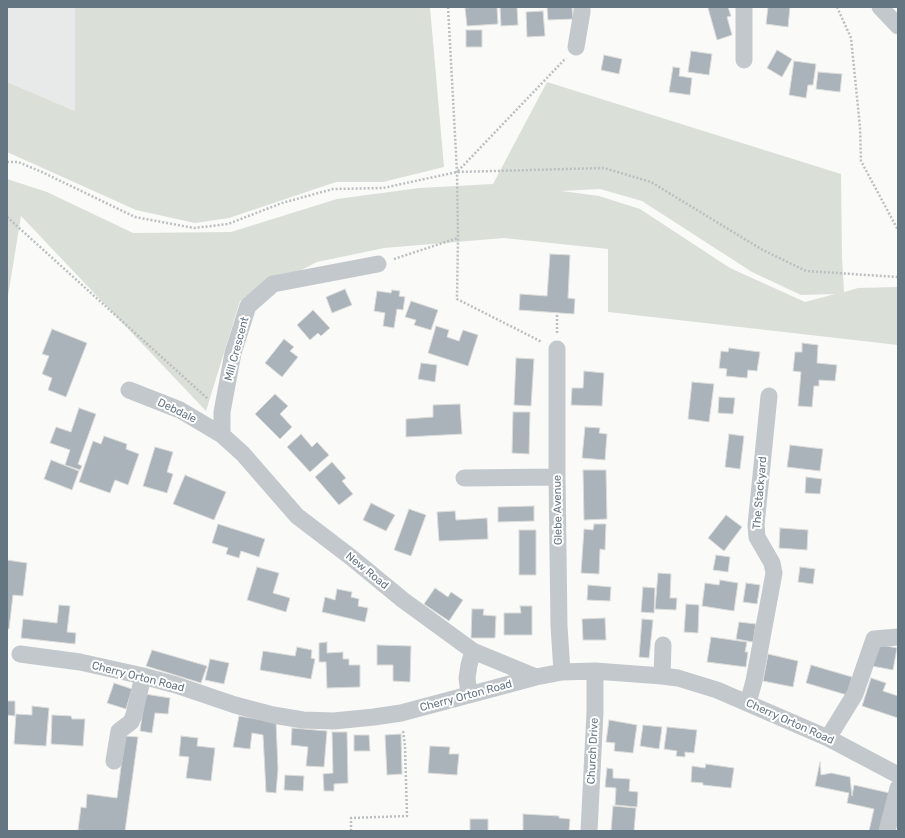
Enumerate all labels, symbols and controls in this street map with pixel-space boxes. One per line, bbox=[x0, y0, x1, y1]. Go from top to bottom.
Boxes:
street label: Mill Crescent bbox=[222, 316, 252, 382]
street label: Debdale bbox=[155, 396, 199, 426]
street label: The Stackyard bbox=[750, 456, 770, 530]
street label: Glebe Avenue bbox=[551, 475, 565, 545]
street label: New Road bbox=[343, 550, 391, 592]
street label: Cherry Orton Road bbox=[90, 659, 186, 695]
street label: Cherry Orton Road bbox=[418, 677, 514, 715]
street label: Cherry Orton Road bbox=[744, 697, 836, 747]
street label: Church Drive bbox=[585, 717, 601, 785]

